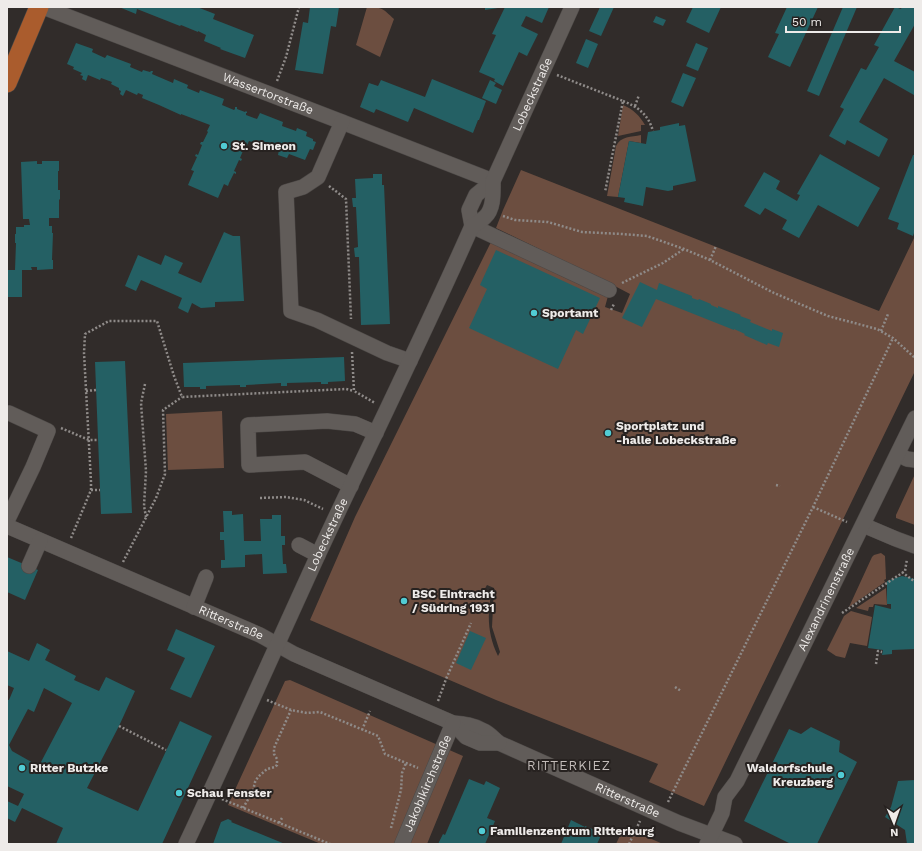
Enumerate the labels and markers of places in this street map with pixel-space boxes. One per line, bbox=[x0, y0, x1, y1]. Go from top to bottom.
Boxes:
place label: St. Simeon bbox=[232, 139, 296, 153]
marker: St. Simeon bbox=[219, 141, 229, 151]
place label: Sportamt bbox=[542, 306, 599, 320]
marker: Sportamt bbox=[529, 308, 539, 318]
place label: Sportplatz und -halle Lobeckstraße bbox=[616, 419, 736, 447]
marker: Sportplatz und -halle Lobeckstraße bbox=[603, 428, 613, 438]
place label: BSC Eintracht / Südring 1931 bbox=[412, 587, 495, 615]
marker: BSC Eintracht / Südring 1931 bbox=[399, 596, 409, 606]
place label: Ritter Butzke bbox=[30, 761, 108, 775]
place label: Waldorfschule Kreuzberg bbox=[747, 761, 833, 789]
marker: Ritter Butzke bbox=[17, 763, 27, 773]
marker: Waldorfschule Kreuzberg bbox=[836, 770, 846, 780]
place label: Schau Fenster bbox=[187, 786, 273, 800]
marker: Schau Fenster bbox=[174, 788, 184, 798]
place label: Familienzentrum Ritterburg bbox=[490, 824, 654, 838]
marker: Familienzentrum Ritterburg bbox=[477, 826, 487, 836]

